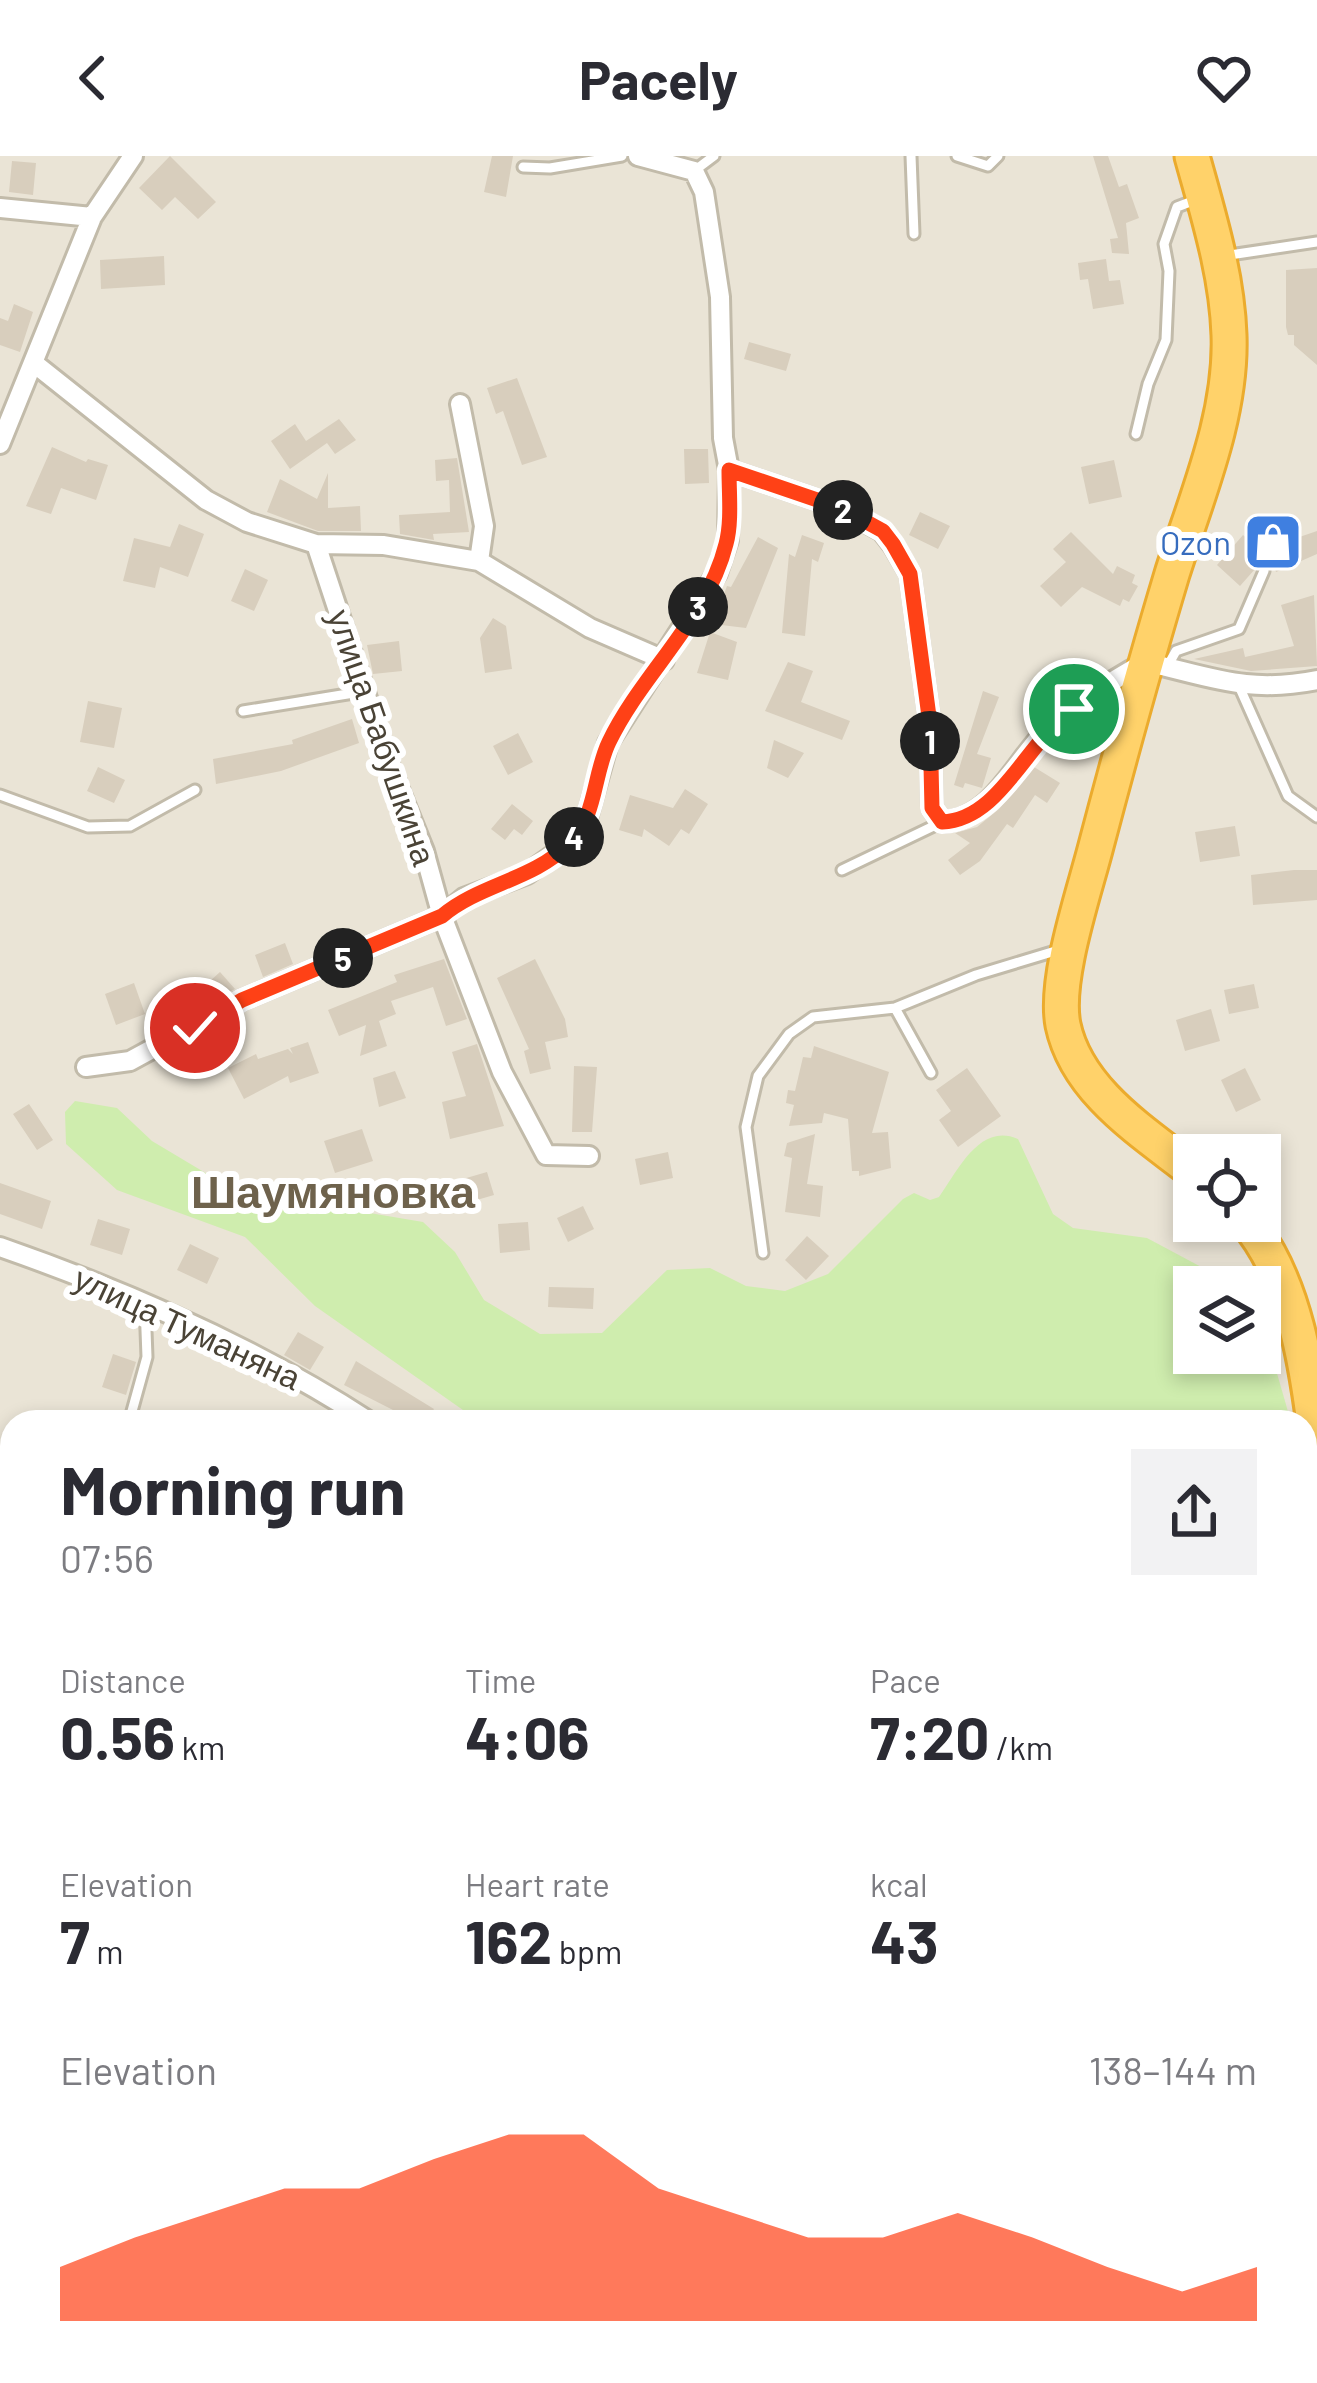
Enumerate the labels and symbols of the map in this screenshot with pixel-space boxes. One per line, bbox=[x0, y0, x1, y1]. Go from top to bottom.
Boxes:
pin: 2 bbox=[813, 480, 873, 540]
shop icon: Ozon bbox=[1242, 511, 1304, 573]
place label: Ozon bbox=[1160, 522, 1231, 562]
pin: 3 bbox=[668, 577, 728, 637]
street label: улица Бабушкина bbox=[320, 604, 446, 871]
pin bbox=[1023, 658, 1125, 760]
pin: 1 bbox=[900, 711, 960, 771]
pin: 4 bbox=[544, 807, 604, 867]
pin: 5 bbox=[313, 928, 373, 988]
pin bbox=[144, 977, 246, 1079]
district label: Шаумяновка bbox=[191, 1163, 476, 1217]
street label: улица Туманяна bbox=[68, 1257, 308, 1397]

